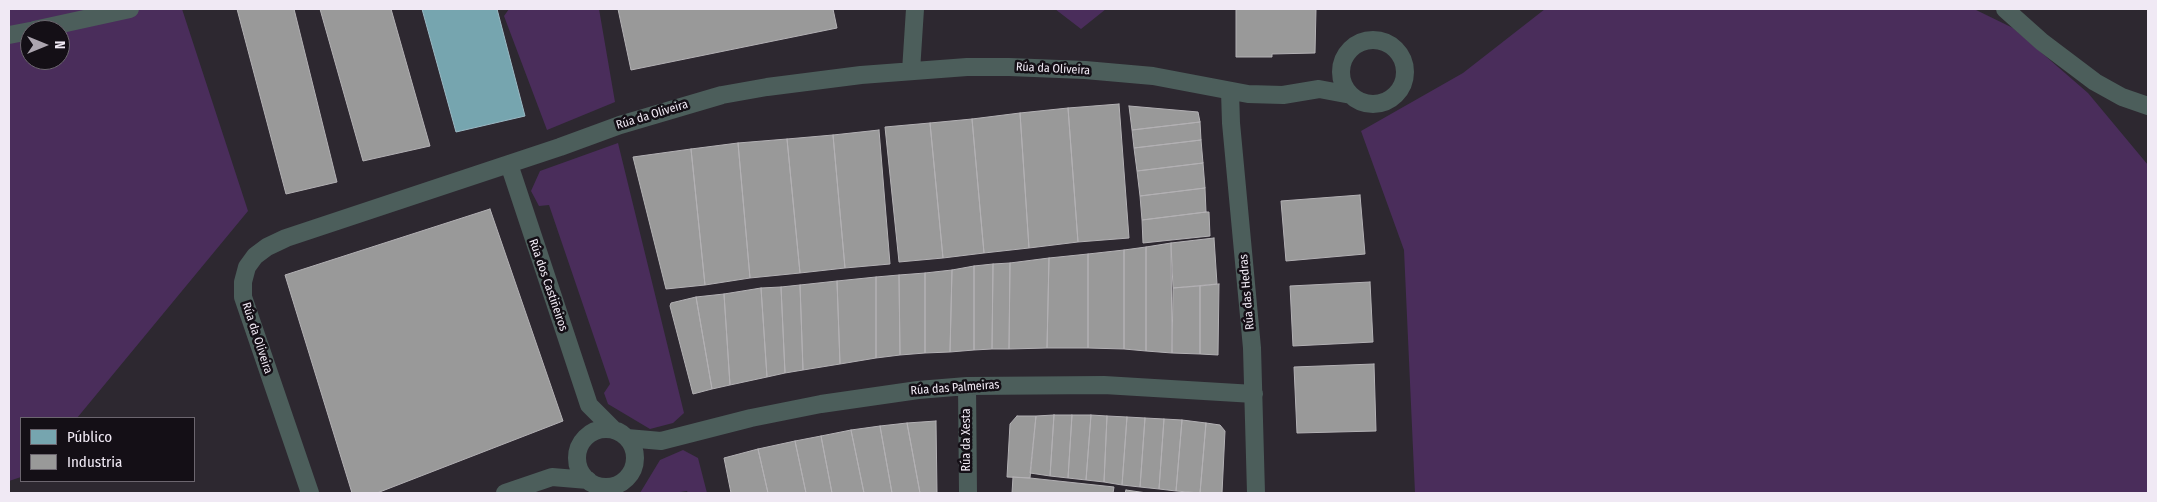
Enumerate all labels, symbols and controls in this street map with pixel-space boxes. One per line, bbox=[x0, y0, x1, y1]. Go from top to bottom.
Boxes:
north arrow bbox=[20, 20, 70, 70]
text: N bbox=[51, 41, 68, 49]
street label: Rúa da Oliveira bbox=[1016, 60, 1090, 78]
street label: Rúa da Oliveira bbox=[614, 97, 690, 133]
street label: Rúa dos Castiñeiros bbox=[525, 237, 571, 333]
street label: Rúa das Hedras bbox=[1237, 253, 1257, 331]
street label: Rúa da Oliveira bbox=[239, 300, 275, 376]
street label: Rúa das Palmeiras bbox=[910, 378, 1000, 398]
street label: Rúa da Xesta bbox=[960, 408, 974, 472]
legend bbox=[20, 417, 195, 482]
text: Público bbox=[67, 428, 112, 446]
text: Industria bbox=[67, 453, 122, 471]

